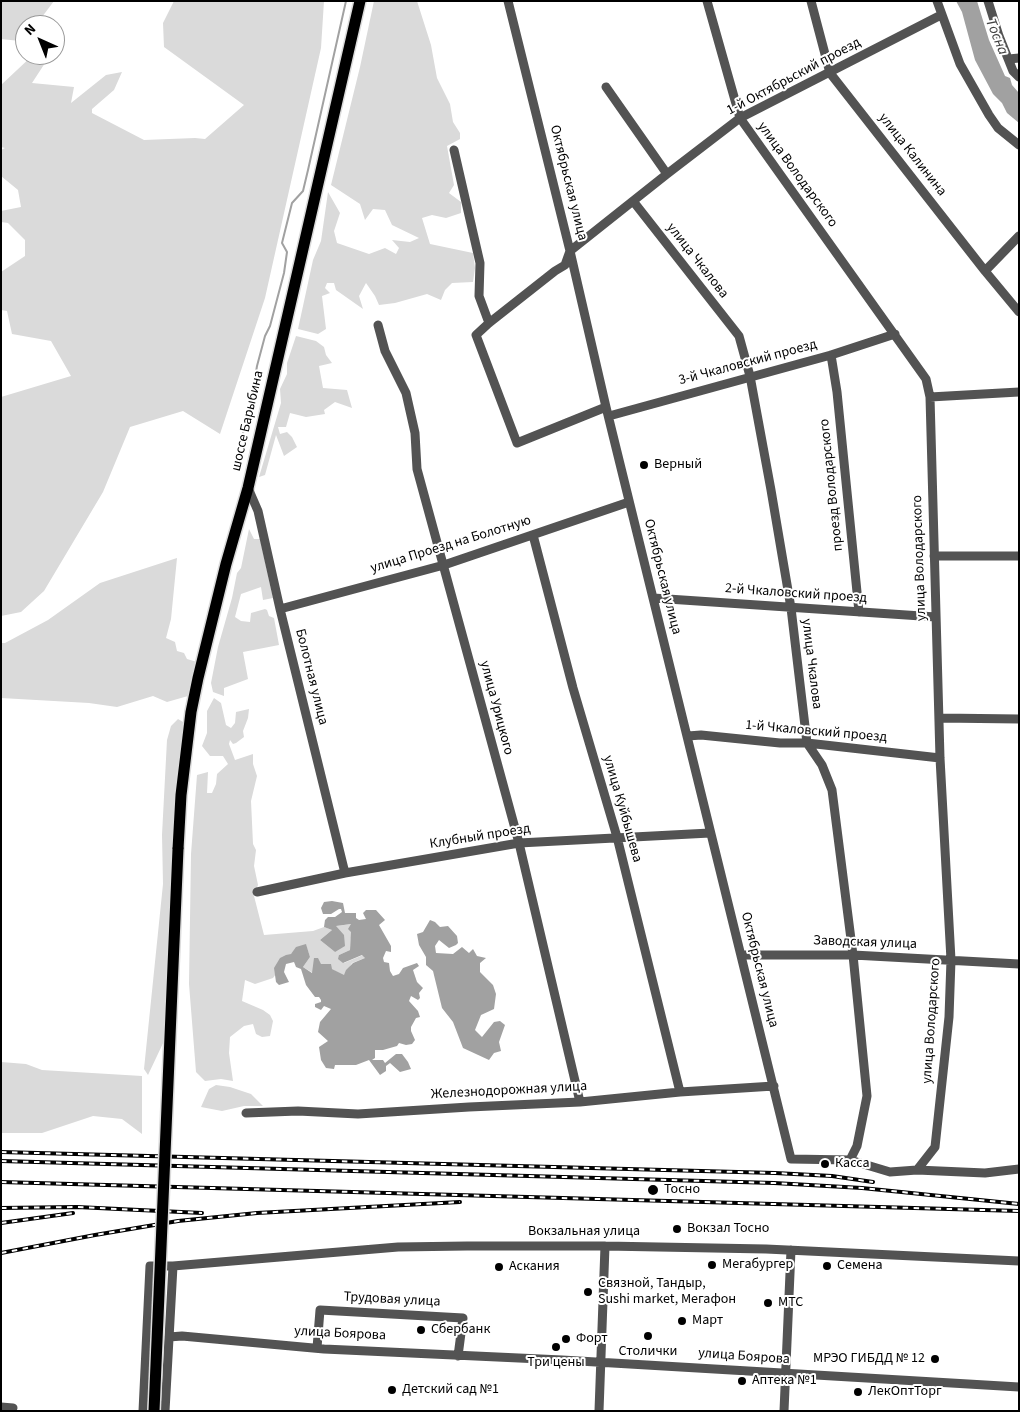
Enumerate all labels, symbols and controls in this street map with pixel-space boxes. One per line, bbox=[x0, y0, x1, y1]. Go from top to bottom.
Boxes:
north arrow bbox=[15, 15, 65, 65]
water label: Тосна bbox=[981, 16, 1011, 58]
text: N bbox=[20, 20, 41, 40]
street label: 1-й Октябрьский проезд bbox=[724, 35, 864, 119]
street label: улица Калинина bbox=[874, 110, 950, 200]
street label: улица Володарского bbox=[753, 119, 841, 231]
street label: Октябрьская улица bbox=[546, 124, 590, 242]
street label: улица Чкалова bbox=[662, 220, 732, 302]
street label: 3-й Чкаловский проезд bbox=[677, 336, 819, 390]
street label: шоссе Барыбина bbox=[228, 369, 268, 473]
street label: проезд Володарского bbox=[817, 418, 847, 552]
place label: Верный bbox=[654, 457, 702, 473]
marker: Верный bbox=[638, 459, 650, 471]
street label: улица Володарского bbox=[909, 495, 931, 621]
street label: улица Проезд на Болотную bbox=[369, 513, 533, 577]
street label: Октябрьская улица bbox=[640, 518, 684, 636]
street label: 2-й Чкаловский проезд bbox=[724, 581, 868, 607]
street label: улица Чкалова bbox=[797, 618, 825, 710]
street label: Болотная улица bbox=[291, 627, 331, 727]
street label: улица Урицкого bbox=[475, 659, 517, 757]
street label: 1-й Чкаловский проезд bbox=[744, 717, 888, 747]
street label: улица Куйбышева bbox=[599, 754, 645, 864]
street label: Клубный проезд bbox=[428, 821, 532, 853]
street label: Октябрьская улица bbox=[737, 911, 781, 1029]
street label: Заводская улица bbox=[813, 933, 917, 953]
street label: улица Володарского bbox=[919, 958, 945, 1084]
street label: Железнодорожная улица bbox=[430, 1079, 588, 1103]
place label: Касса bbox=[835, 1156, 870, 1172]
marker: Касса bbox=[819, 1158, 831, 1170]
place label: Тосно bbox=[664, 1182, 700, 1198]
marker: Тосно bbox=[646, 1183, 660, 1197]
place label: Вокзал Тосно bbox=[687, 1221, 769, 1237]
marker: Вокзал Тосно bbox=[671, 1223, 683, 1235]
street label: Вокзальная улица bbox=[528, 1224, 640, 1240]
place label: Мегабургер bbox=[722, 1257, 793, 1273]
place label: Семена bbox=[837, 1258, 883, 1274]
place label: Аскания bbox=[509, 1259, 560, 1275]
marker: Мегабургер bbox=[706, 1259, 718, 1271]
marker: Семена bbox=[821, 1260, 833, 1272]
marker: Аскания bbox=[493, 1261, 505, 1273]
place label: Связной, Тандыр, Sushi market, Мегафон bbox=[598, 1276, 736, 1308]
marker: Связной, Тандыр, Sushi market, Мегафон bbox=[582, 1286, 594, 1298]
street label: Трудовая улица bbox=[343, 1289, 441, 1311]
place label: МТС bbox=[778, 1295, 803, 1311]
marker: МТС bbox=[762, 1297, 774, 1309]
place label: Март bbox=[692, 1313, 723, 1329]
marker: Март bbox=[676, 1315, 688, 1327]
place label: Сбербанк bbox=[431, 1322, 490, 1338]
street label: улица Боярова bbox=[294, 1323, 386, 1345]
marker: Сбербанк bbox=[415, 1324, 427, 1336]
marker: Столички bbox=[642, 1330, 654, 1342]
place label: Форт bbox=[576, 1331, 608, 1347]
marker: Форт bbox=[560, 1333, 572, 1345]
marker: Три цены bbox=[550, 1341, 562, 1353]
place label: Столички bbox=[619, 1344, 677, 1360]
street label: улица Боярова bbox=[698, 1345, 790, 1369]
place label: МРЭО ГИБДД № 12 bbox=[813, 1351, 925, 1367]
marker: МРЭО ГИБДД № 12 bbox=[929, 1353, 941, 1365]
place label: Три цены bbox=[527, 1355, 585, 1371]
place label: Аптека №1 bbox=[752, 1373, 817, 1389]
marker: Аптека №1 bbox=[736, 1375, 748, 1387]
place label: Детский сад №1 bbox=[402, 1382, 499, 1398]
marker: Детский сад №1 bbox=[386, 1384, 398, 1396]
place label: ЛекОптТорг bbox=[868, 1384, 942, 1400]
marker: ЛекОптТорг bbox=[852, 1386, 864, 1398]

